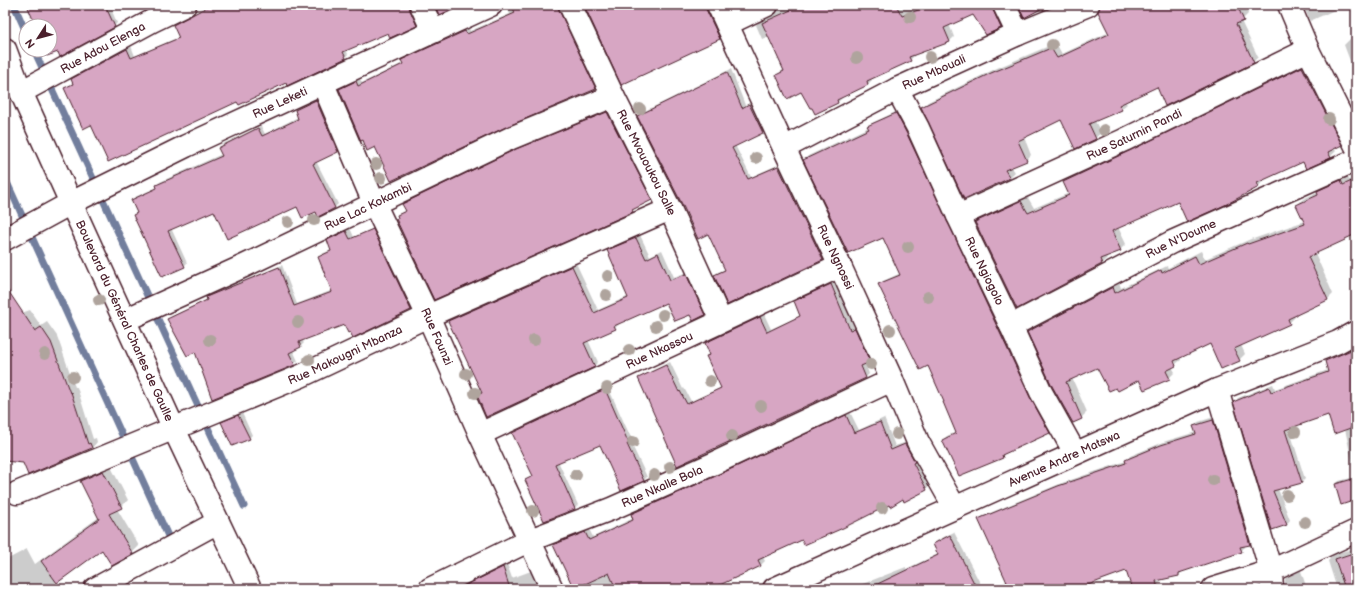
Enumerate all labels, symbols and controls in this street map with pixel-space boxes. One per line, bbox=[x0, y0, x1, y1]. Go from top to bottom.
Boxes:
north arrow bbox=[18, 18, 58, 58]
street label: Rue Adou Elenga bbox=[58, 19, 148, 77]
text: N bbox=[23, 36, 38, 51]
street label: Rue Mbouali bbox=[900, 51, 968, 93]
street label: Rue Leketi bbox=[250, 83, 310, 122]
street label: Rue Saturnin Pandi bbox=[1084, 105, 1184, 164]
street label: Rue Mvououkou Salle bbox=[613, 107, 679, 218]
street label: Rue Lac Kokambi bbox=[322, 179, 414, 234]
street label: Rue N'Doume bbox=[1143, 216, 1219, 262]
street label: Boulevard du Général Charles de Gaulle bbox=[72, 218, 177, 424]
street label: Rue Ngnossi bbox=[814, 222, 857, 292]
street label: Rue Ngiogolo bbox=[962, 234, 1007, 308]
street label: Rue Founzi bbox=[418, 305, 456, 368]
street label: Rue Makougni Mbanza bbox=[286, 322, 405, 388]
street label: Rue Nkassou bbox=[623, 328, 695, 372]
street label: Avenue Andre Matswa bbox=[1006, 427, 1122, 490]
street label: Rue Nkalle Bola bbox=[619, 462, 705, 511]

